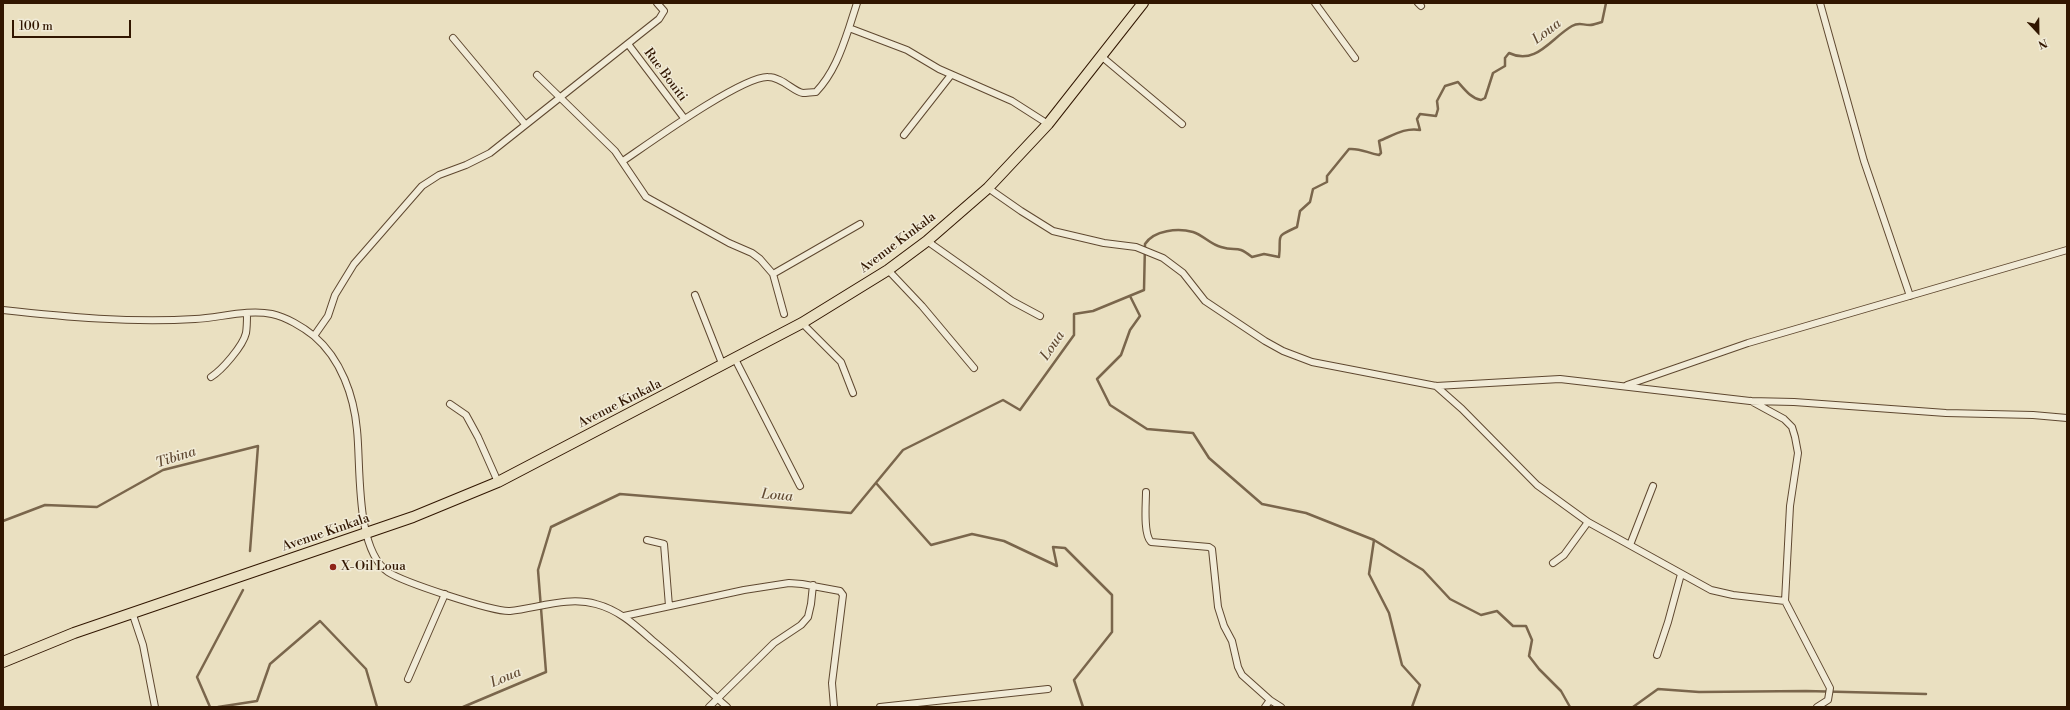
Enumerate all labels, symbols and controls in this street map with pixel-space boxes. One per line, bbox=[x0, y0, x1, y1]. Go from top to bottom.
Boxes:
scale bar bbox=[14, 12, 133, 38]
north arrow bbox=[2018, 12, 2058, 52]
water label: Loua bbox=[1529, 16, 1565, 48]
text: 100 m bbox=[19, 19, 53, 34]
text: N bbox=[2036, 35, 2049, 51]
street label: Rue Bouiti bbox=[640, 45, 690, 105]
street label: Avenue Kinkala bbox=[857, 209, 939, 277]
water label: Loua bbox=[1037, 328, 1069, 364]
street label: Avenue Kinkala bbox=[576, 376, 664, 432]
water label: Tibina bbox=[154, 444, 198, 472]
water label: Loua bbox=[761, 486, 793, 506]
street label: Avenue Kinkala bbox=[280, 511, 372, 555]
place label: X-Oil Loua bbox=[341, 559, 406, 575]
marker: X-Oil Loua bbox=[328, 562, 338, 572]
water label: Loua bbox=[488, 664, 524, 692]

